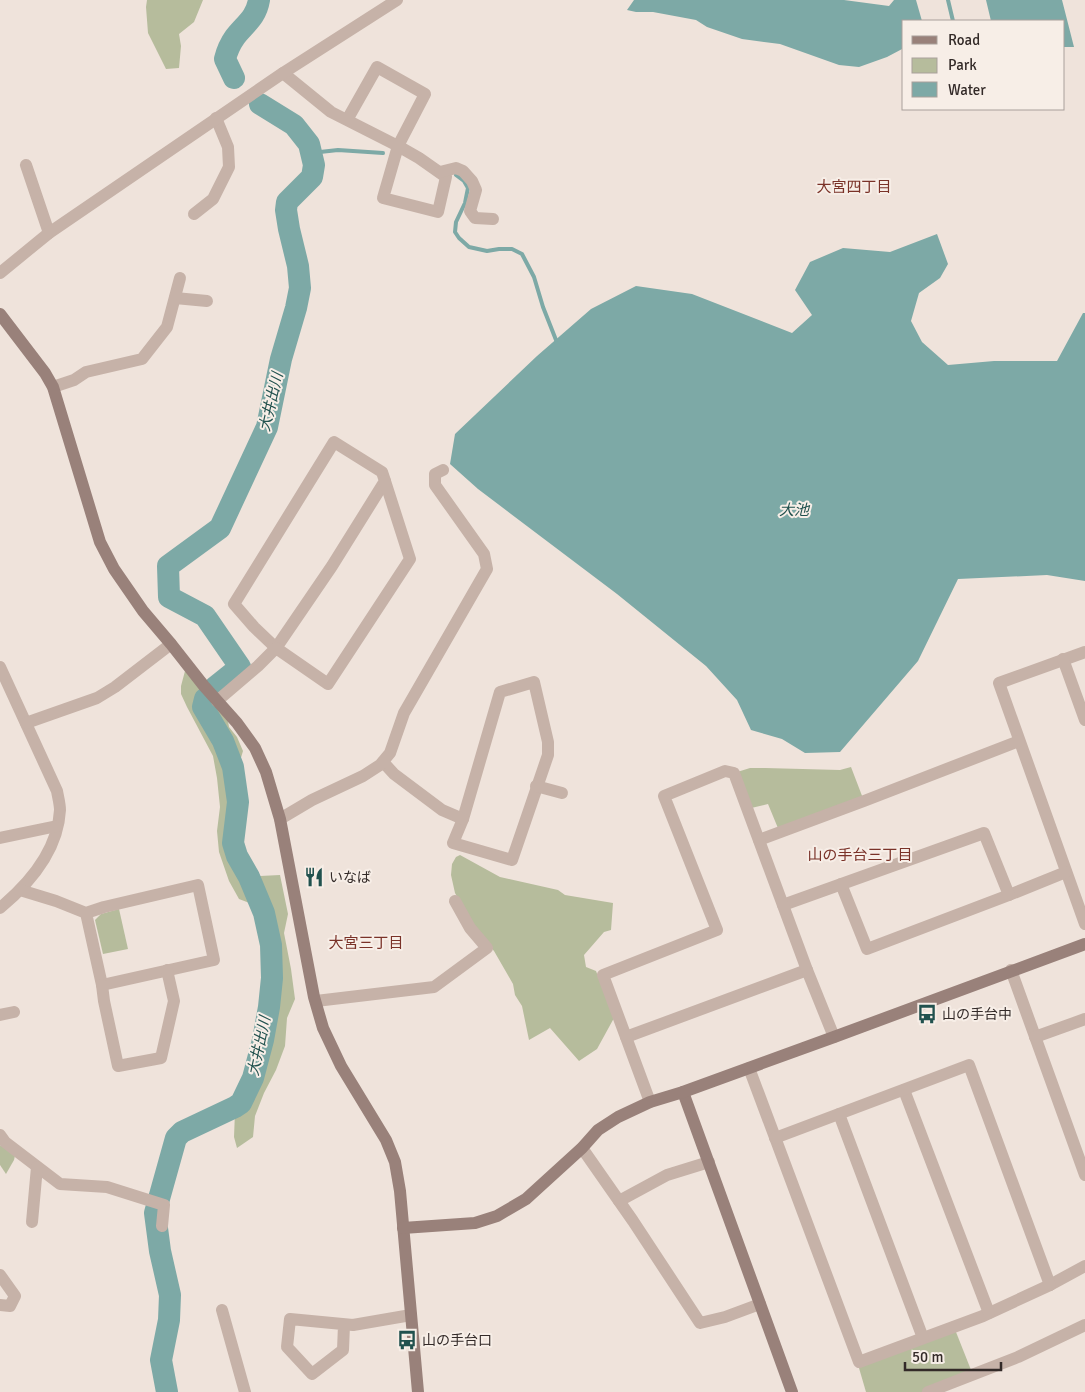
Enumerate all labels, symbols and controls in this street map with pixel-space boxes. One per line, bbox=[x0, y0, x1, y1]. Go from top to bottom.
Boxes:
legend bbox=[902, 20, 1065, 110]
text: Road bbox=[948, 31, 980, 49]
text: Park bbox=[948, 56, 977, 74]
text: Water bbox=[948, 81, 986, 99]
district label: 大宮四丁目 bbox=[816, 178, 892, 196]
water label: 大井出川 bbox=[255, 369, 287, 433]
water label: 大池 bbox=[779, 501, 811, 519]
district label: 山の手台三丁目 bbox=[807, 846, 913, 864]
restaurant icon: いなば bbox=[303, 866, 325, 888]
place label: いなば bbox=[329, 869, 371, 886]
district label: 大宮三丁目 bbox=[328, 934, 404, 952]
bus stop icon: 山の手台中 bbox=[916, 1003, 938, 1025]
place label: 山の手台中 bbox=[942, 1006, 1012, 1023]
water label: 大井出川 bbox=[244, 1013, 274, 1077]
bus stop icon: 山の手台口 bbox=[396, 1329, 418, 1351]
place label: 山の手台口 bbox=[422, 1332, 492, 1349]
scale bar bbox=[905, 1340, 1001, 1372]
text: 50 m bbox=[912, 1348, 943, 1366]

